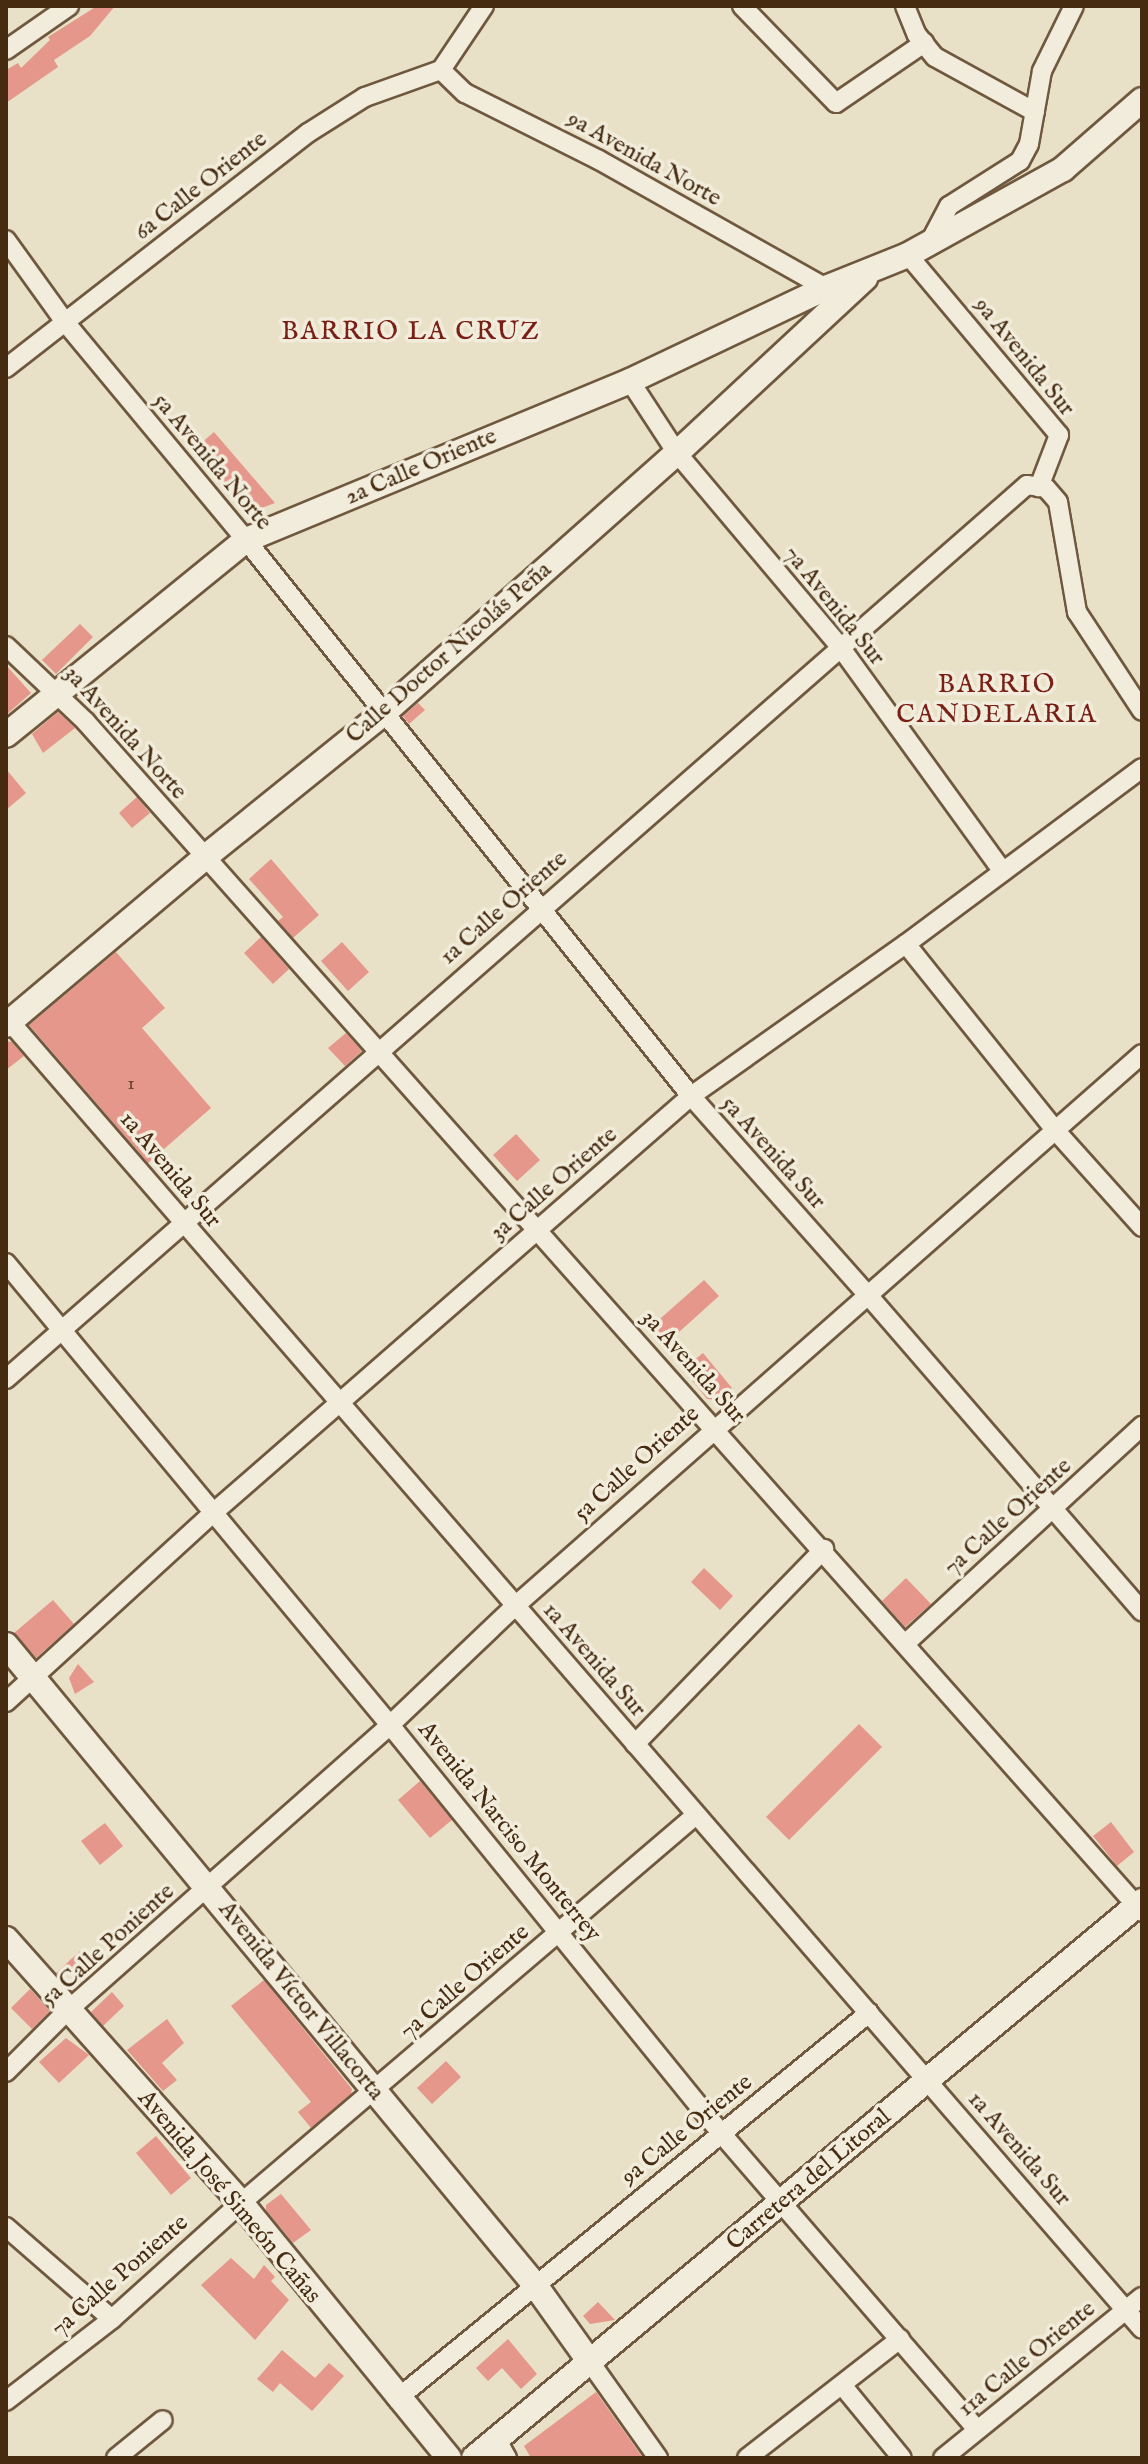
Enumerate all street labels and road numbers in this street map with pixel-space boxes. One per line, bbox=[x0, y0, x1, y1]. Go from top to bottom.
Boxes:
street label: 9a Avenida Norte bbox=[562, 105, 726, 213]
street label: 6a Calle Oriente bbox=[129, 125, 273, 247]
street label: 9a Avenida Sur bbox=[967, 292, 1081, 422]
street label: 5a Avenida Norte bbox=[146, 388, 278, 536]
street label: 2a Calle Oriente bbox=[341, 422, 501, 512]
street label: 7a Avenida Sur bbox=[777, 541, 891, 671]
street label: Calle Doctor Nicolás Peña bbox=[340, 556, 558, 750]
street label: 3a Avenida Norte bbox=[57, 660, 193, 806]
street label: 1a Calle Oriente bbox=[434, 845, 574, 971]
street label: 5a Avenida Sur bbox=[715, 1090, 831, 1216]
street label: 1a Avenida Sur bbox=[113, 1106, 227, 1234]
street label: 3a Calle Oriente bbox=[484, 1121, 624, 1247]
street label: 3a Avenida Sur bbox=[634, 1304, 752, 1430]
street label: 5a Calle Oriente bbox=[568, 1400, 706, 1528]
street label: 7a Calle Oriente bbox=[938, 1452, 1078, 1582]
street label: 1a Avenida Sur bbox=[536, 1597, 652, 1723]
street label: Avenida Narciso Monterrey bbox=[411, 1716, 607, 1948]
street label: 5a Calle Poniente bbox=[35, 1878, 181, 2012]
street label: Avenida Víctor Villacorta bbox=[212, 1896, 390, 2106]
street label: 7a Calle Oriente bbox=[395, 1918, 535, 2046]
street label: 9a Calle Oriente bbox=[615, 2068, 759, 2192]
street label: Avenida José Simeón Cañas bbox=[131, 2084, 327, 2310]
street label: 1a Avenida Sur bbox=[961, 2086, 1077, 2212]
street label: Carretera del Litoral bbox=[721, 2103, 897, 2257]
street label: 7a Calle Poniente bbox=[46, 2209, 194, 2343]
street label: 11a Calle Oriente bbox=[953, 2295, 1101, 2423]

